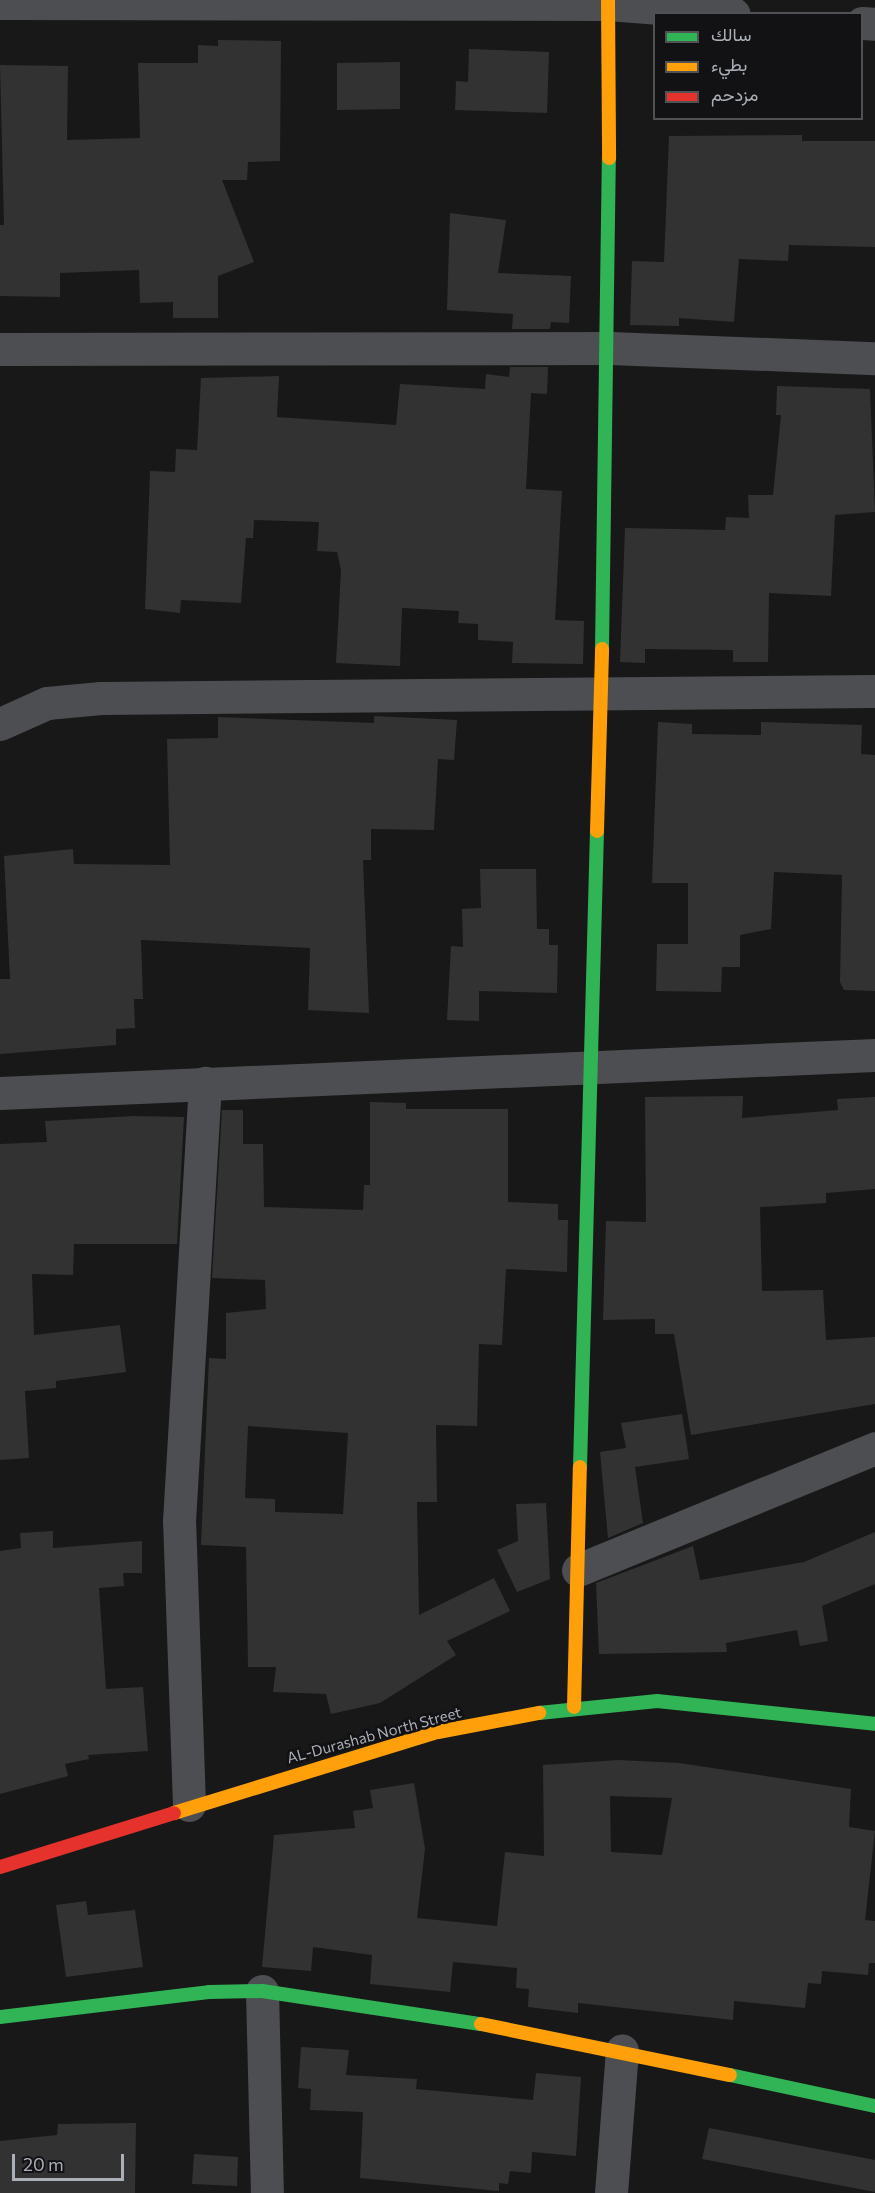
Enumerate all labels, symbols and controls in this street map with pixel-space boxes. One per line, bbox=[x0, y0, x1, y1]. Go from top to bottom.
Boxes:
legend bbox=[653, 12, 863, 120]
text: سالك bbox=[711, 23, 751, 45]
text: بطيء bbox=[711, 53, 747, 75]
text: مزدحم bbox=[711, 83, 758, 105]
street label: AL-Durashab North Street bbox=[285, 1703, 463, 1767]
scale bar bbox=[15, 2142, 128, 2180]
text: 20 m bbox=[23, 2153, 64, 2175]

